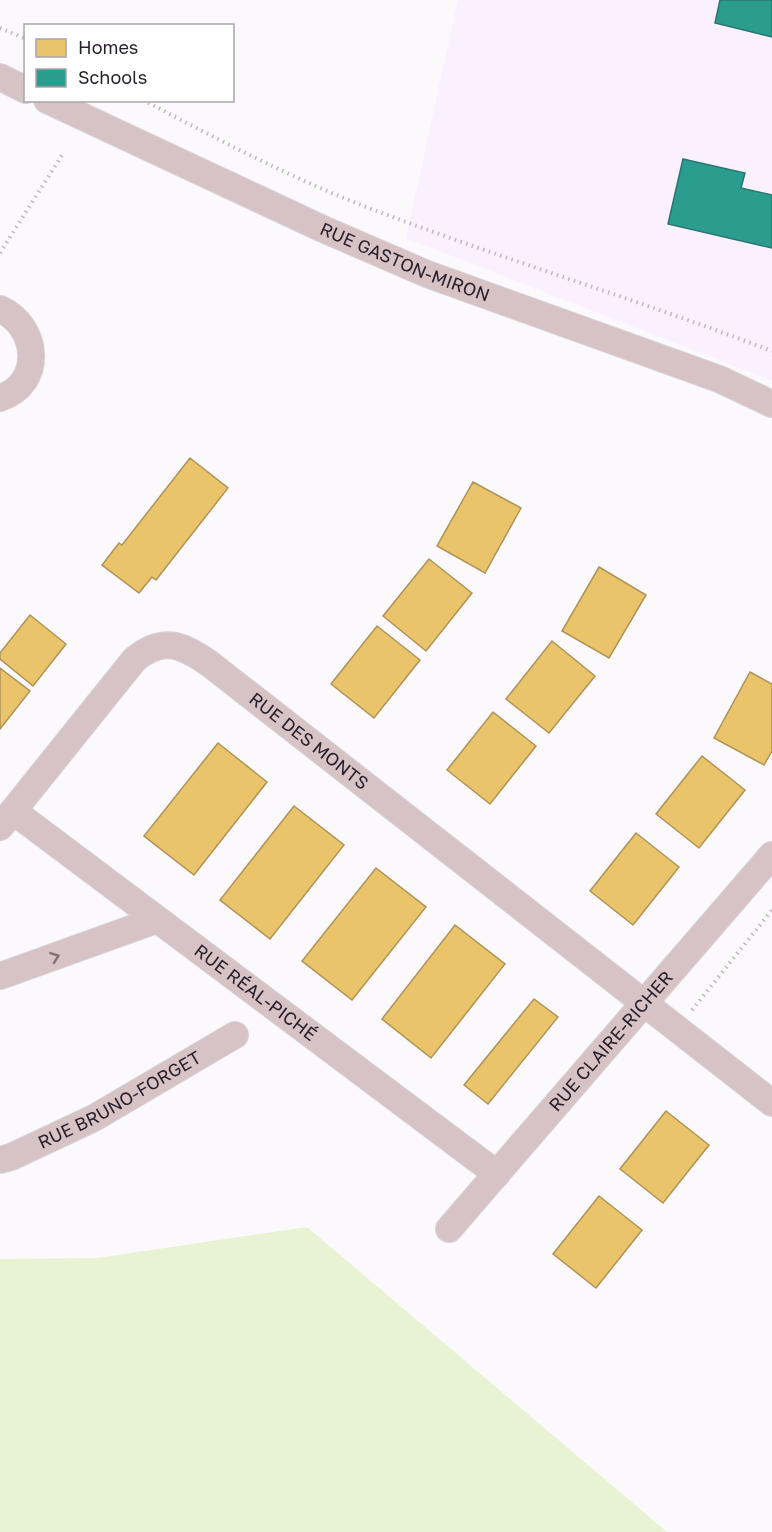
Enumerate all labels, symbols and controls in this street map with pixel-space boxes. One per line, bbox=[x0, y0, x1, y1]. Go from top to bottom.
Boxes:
legend bbox=[24, 24, 234, 102]
text: Homes bbox=[78, 36, 138, 58]
text: Schools bbox=[78, 66, 147, 88]
street label: RUE GASTON-MIRON bbox=[317, 217, 493, 306]
street label: RUE DES MONTS bbox=[245, 687, 373, 794]
street label: RUE RÉAL-PICHÉ bbox=[190, 939, 322, 1045]
one-way arrow bbox=[49, 951, 60, 964]
street label: RUE CLAIRE-RICHER bbox=[544, 966, 677, 1115]
street label: RUE BRUNO-FORGET bbox=[34, 1046, 205, 1153]

